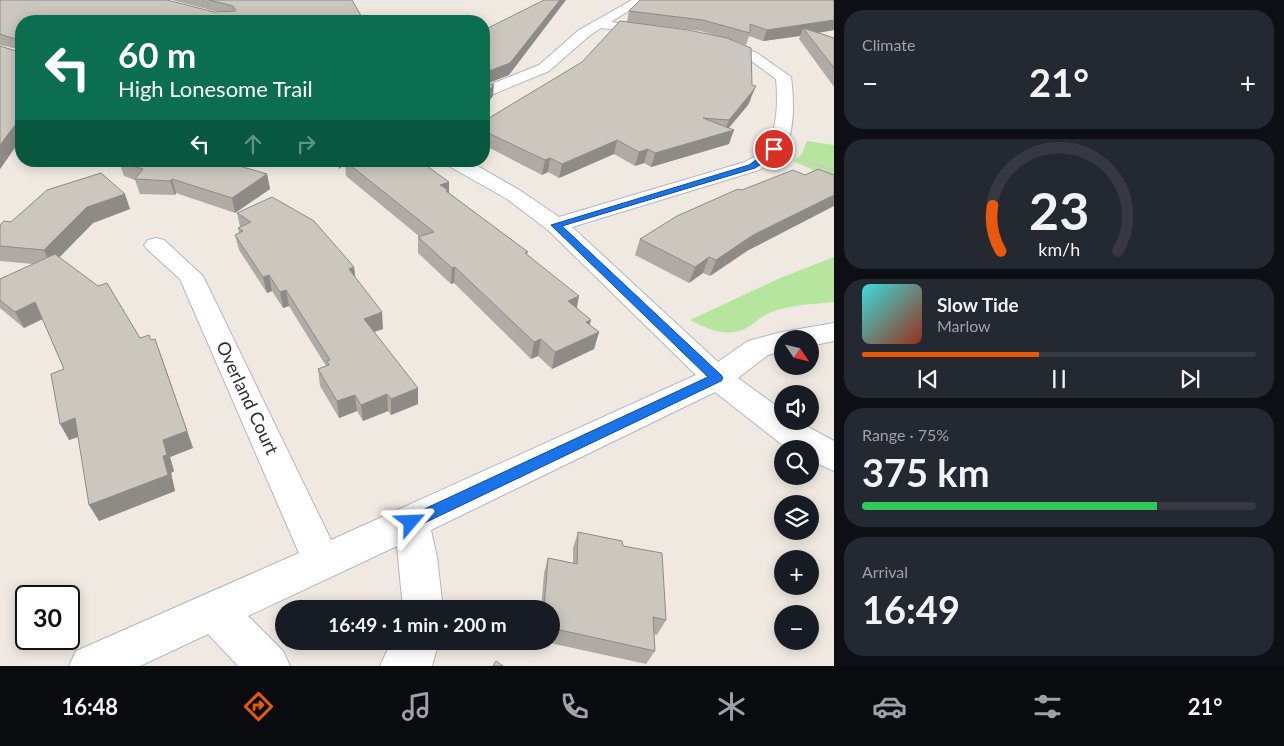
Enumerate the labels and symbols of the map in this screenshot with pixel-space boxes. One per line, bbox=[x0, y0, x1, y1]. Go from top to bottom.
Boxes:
pin bbox=[753, 128, 795, 170]
north arrow bbox=[774, 330, 819, 375]
street label: Overland Court bbox=[212, 337, 284, 458]
position arrow bbox=[384, 495, 436, 547]
speed limit sign: 30 bbox=[15, 585, 80, 650]

